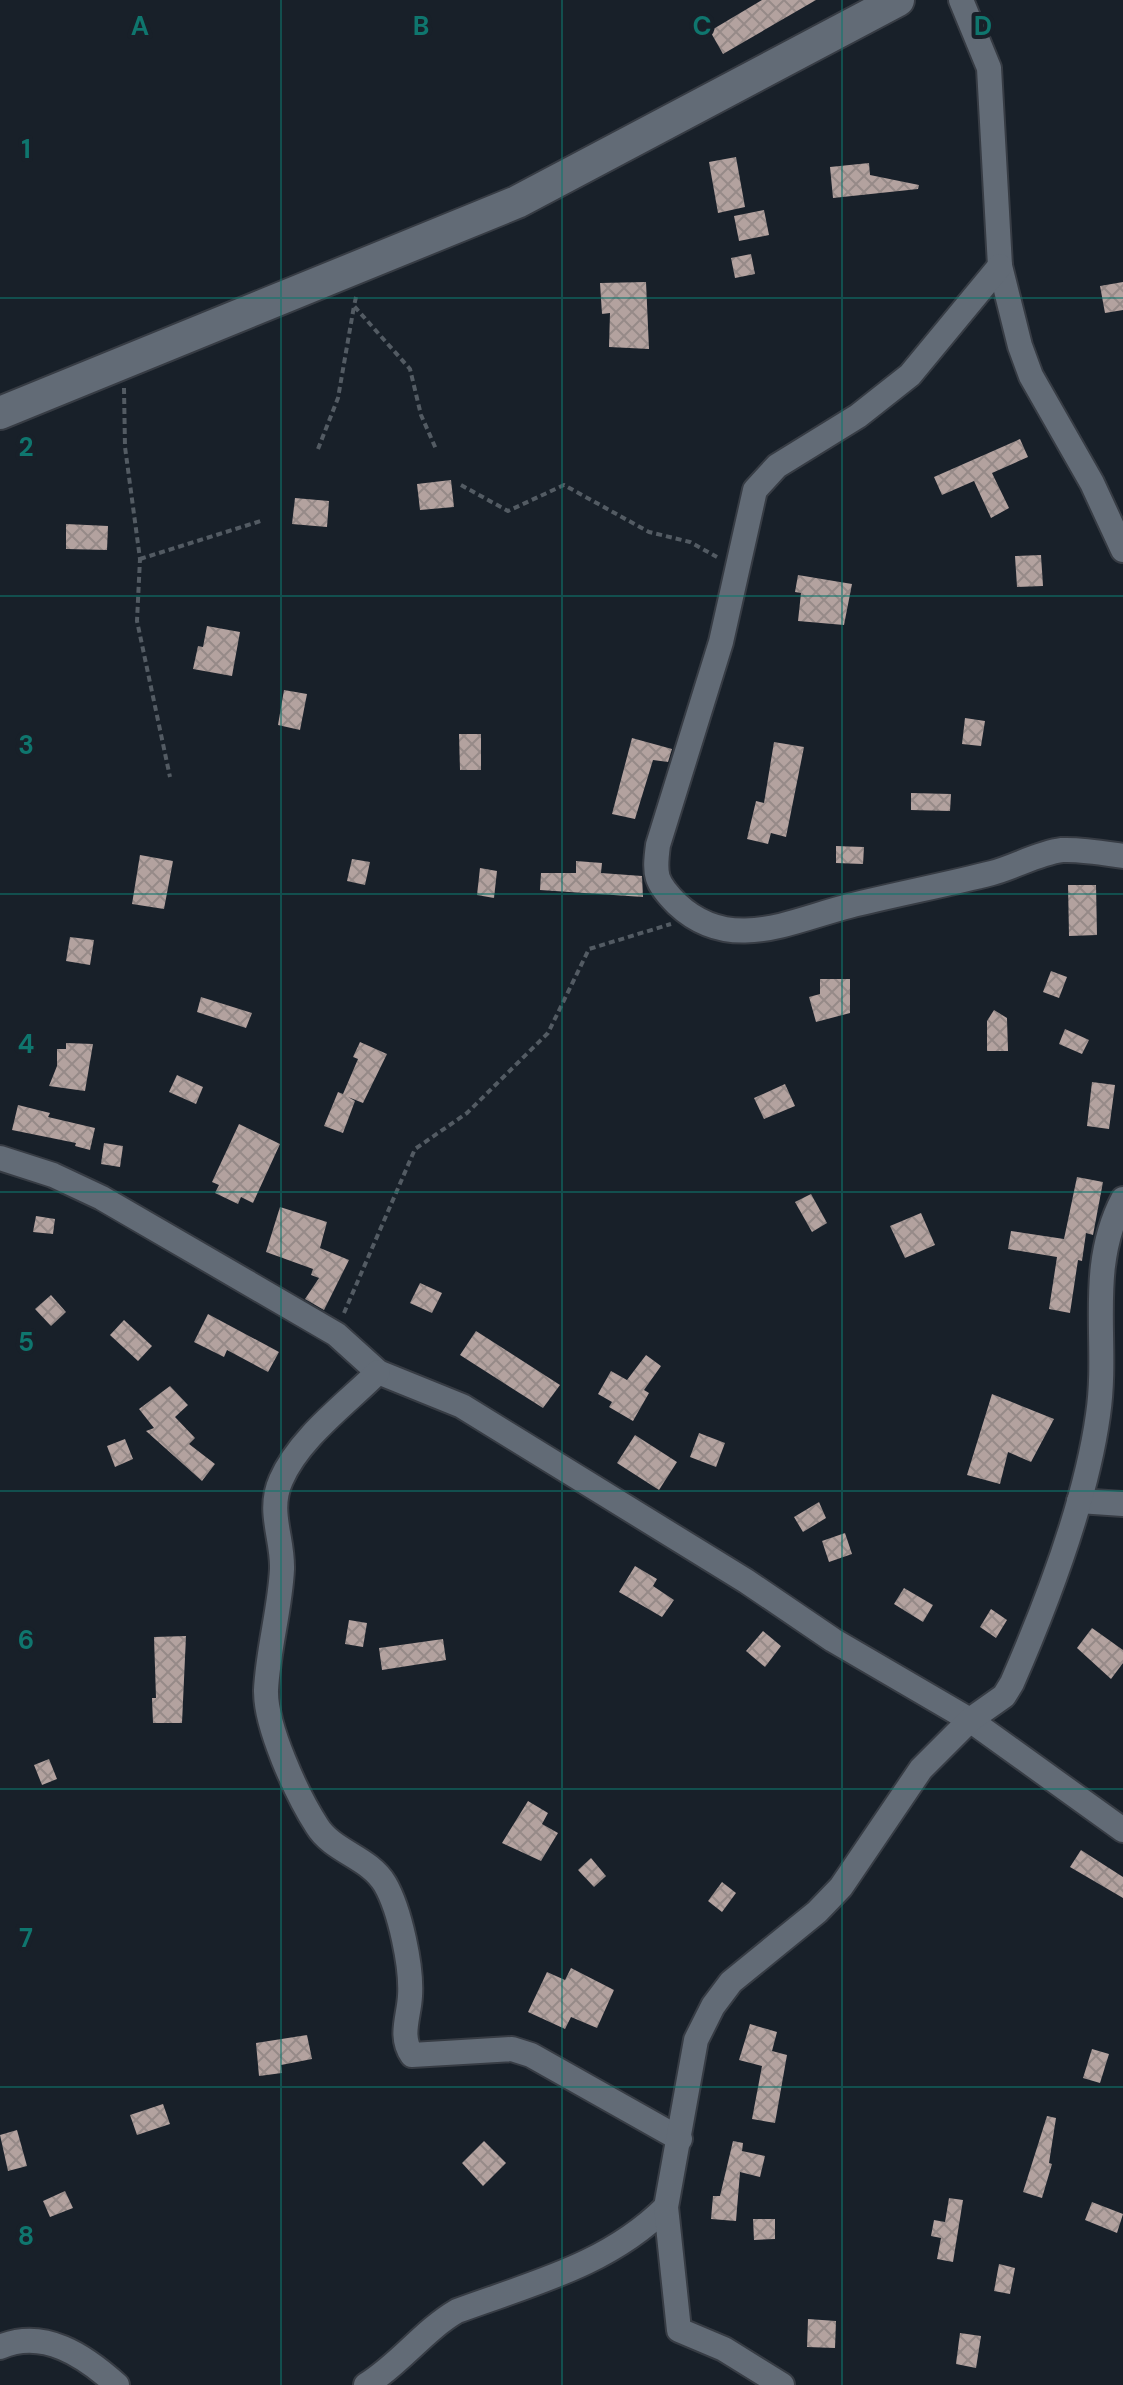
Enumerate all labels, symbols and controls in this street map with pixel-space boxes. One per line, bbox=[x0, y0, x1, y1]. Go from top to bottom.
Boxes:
text: A bbox=[131, 9, 149, 43]
text: B bbox=[413, 9, 429, 43]
text: C bbox=[692, 9, 712, 43]
text: D bbox=[974, 9, 992, 43]
text: 1 bbox=[21, 132, 31, 166]
text: 2 bbox=[18, 430, 34, 464]
text: 3 bbox=[18, 728, 34, 762]
text: 4 bbox=[18, 1027, 34, 1061]
text: 5 bbox=[18, 1325, 34, 1359]
text: 6 bbox=[18, 1623, 34, 1657]
text: 7 bbox=[19, 1921, 33, 1955]
text: 8 bbox=[18, 2219, 34, 2253]

